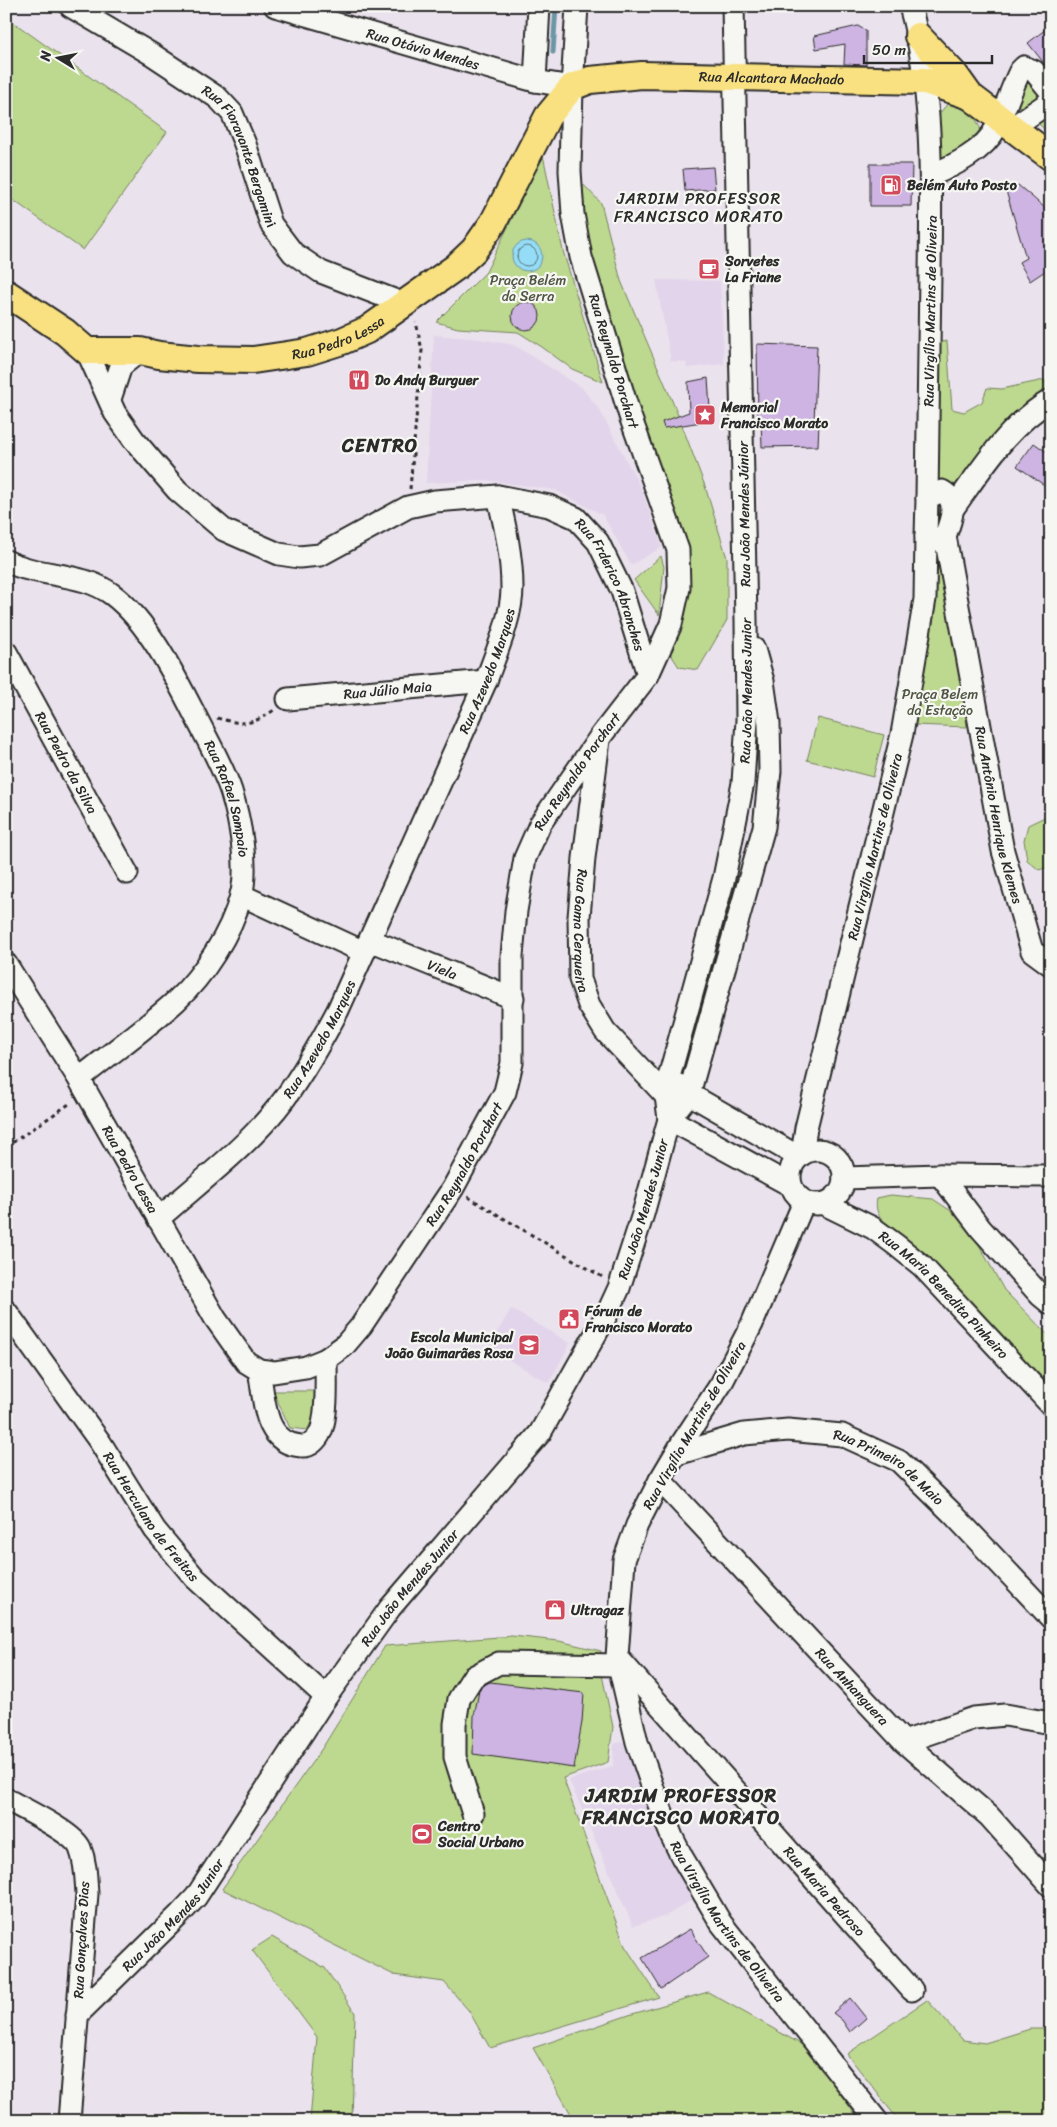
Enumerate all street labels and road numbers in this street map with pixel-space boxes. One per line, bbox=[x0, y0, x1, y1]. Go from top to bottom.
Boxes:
street label: Rua Otávio Mendes bbox=[363, 21, 483, 78]
street label: Rua Alcantara Machado bbox=[699, 64, 845, 92]
street label: Rua Fioravante Bergamini bbox=[196, 78, 283, 235]
street label: Rua Virgílio Martins de Oliveira bbox=[916, 215, 945, 407]
street label: Rua Reynaldo Porchart bbox=[581, 291, 646, 433]
street label: Rua Pedro Lessa bbox=[290, 309, 390, 367]
street label: Rua João Mendes Júnior bbox=[731, 440, 758, 587]
street label: Rua Frderico Abranches bbox=[568, 512, 652, 655]
street label: Rua Azevedo Marques bbox=[452, 606, 523, 738]
street label: Rua João Mendes Junior bbox=[732, 616, 760, 764]
street label: Rua Júlio Maia bbox=[342, 674, 433, 707]
street label: Rua Reynaldo Porchart bbox=[527, 706, 629, 834]
street label: Rua Pedro da Silva bbox=[28, 707, 104, 819]
street label: Rua Antônio Henrique Klemes bbox=[967, 724, 1030, 907]
street label: Rua Rafael Sampaio bbox=[197, 736, 256, 858]
street label: Rua Virgílio Martins de Oliveira bbox=[840, 751, 910, 943]
street label: Rua Gama Cerqueira bbox=[566, 868, 596, 996]
street label: Viela bbox=[423, 952, 461, 987]
street label: Rua Azevedo Marques bbox=[276, 976, 363, 1104]
street label: Rua Reynaldo Porchart bbox=[419, 1096, 511, 1232]
street label: Rua Pedro Lessa bbox=[95, 1120, 165, 1218]
street label: Rua João Mendes Junior bbox=[611, 1135, 676, 1283]
street label: Rua Maria Benedita Pinheiro bbox=[873, 1224, 1015, 1365]
street label: Rua Virgílio Martins de Oliveira bbox=[636, 1336, 753, 1514]
street label: Rua Primeiro de Maio bbox=[832, 1422, 950, 1512]
street label: Rua Herculano de Freitas bbox=[96, 1447, 206, 1588]
street label: Rua João Mendes Junior bbox=[354, 1522, 467, 1652]
street label: Rua Anhanguera bbox=[809, 1642, 895, 1732]
street label: Rua Virgílio Martins de Oliveira bbox=[663, 1837, 791, 2008]
street label: Rua Maria Pedroso bbox=[777, 1840, 871, 1943]
street label: Rua João Mendes Junior bbox=[116, 1852, 232, 1978]
street label: Rua Gonçalves Dias bbox=[66, 1880, 97, 1999]

